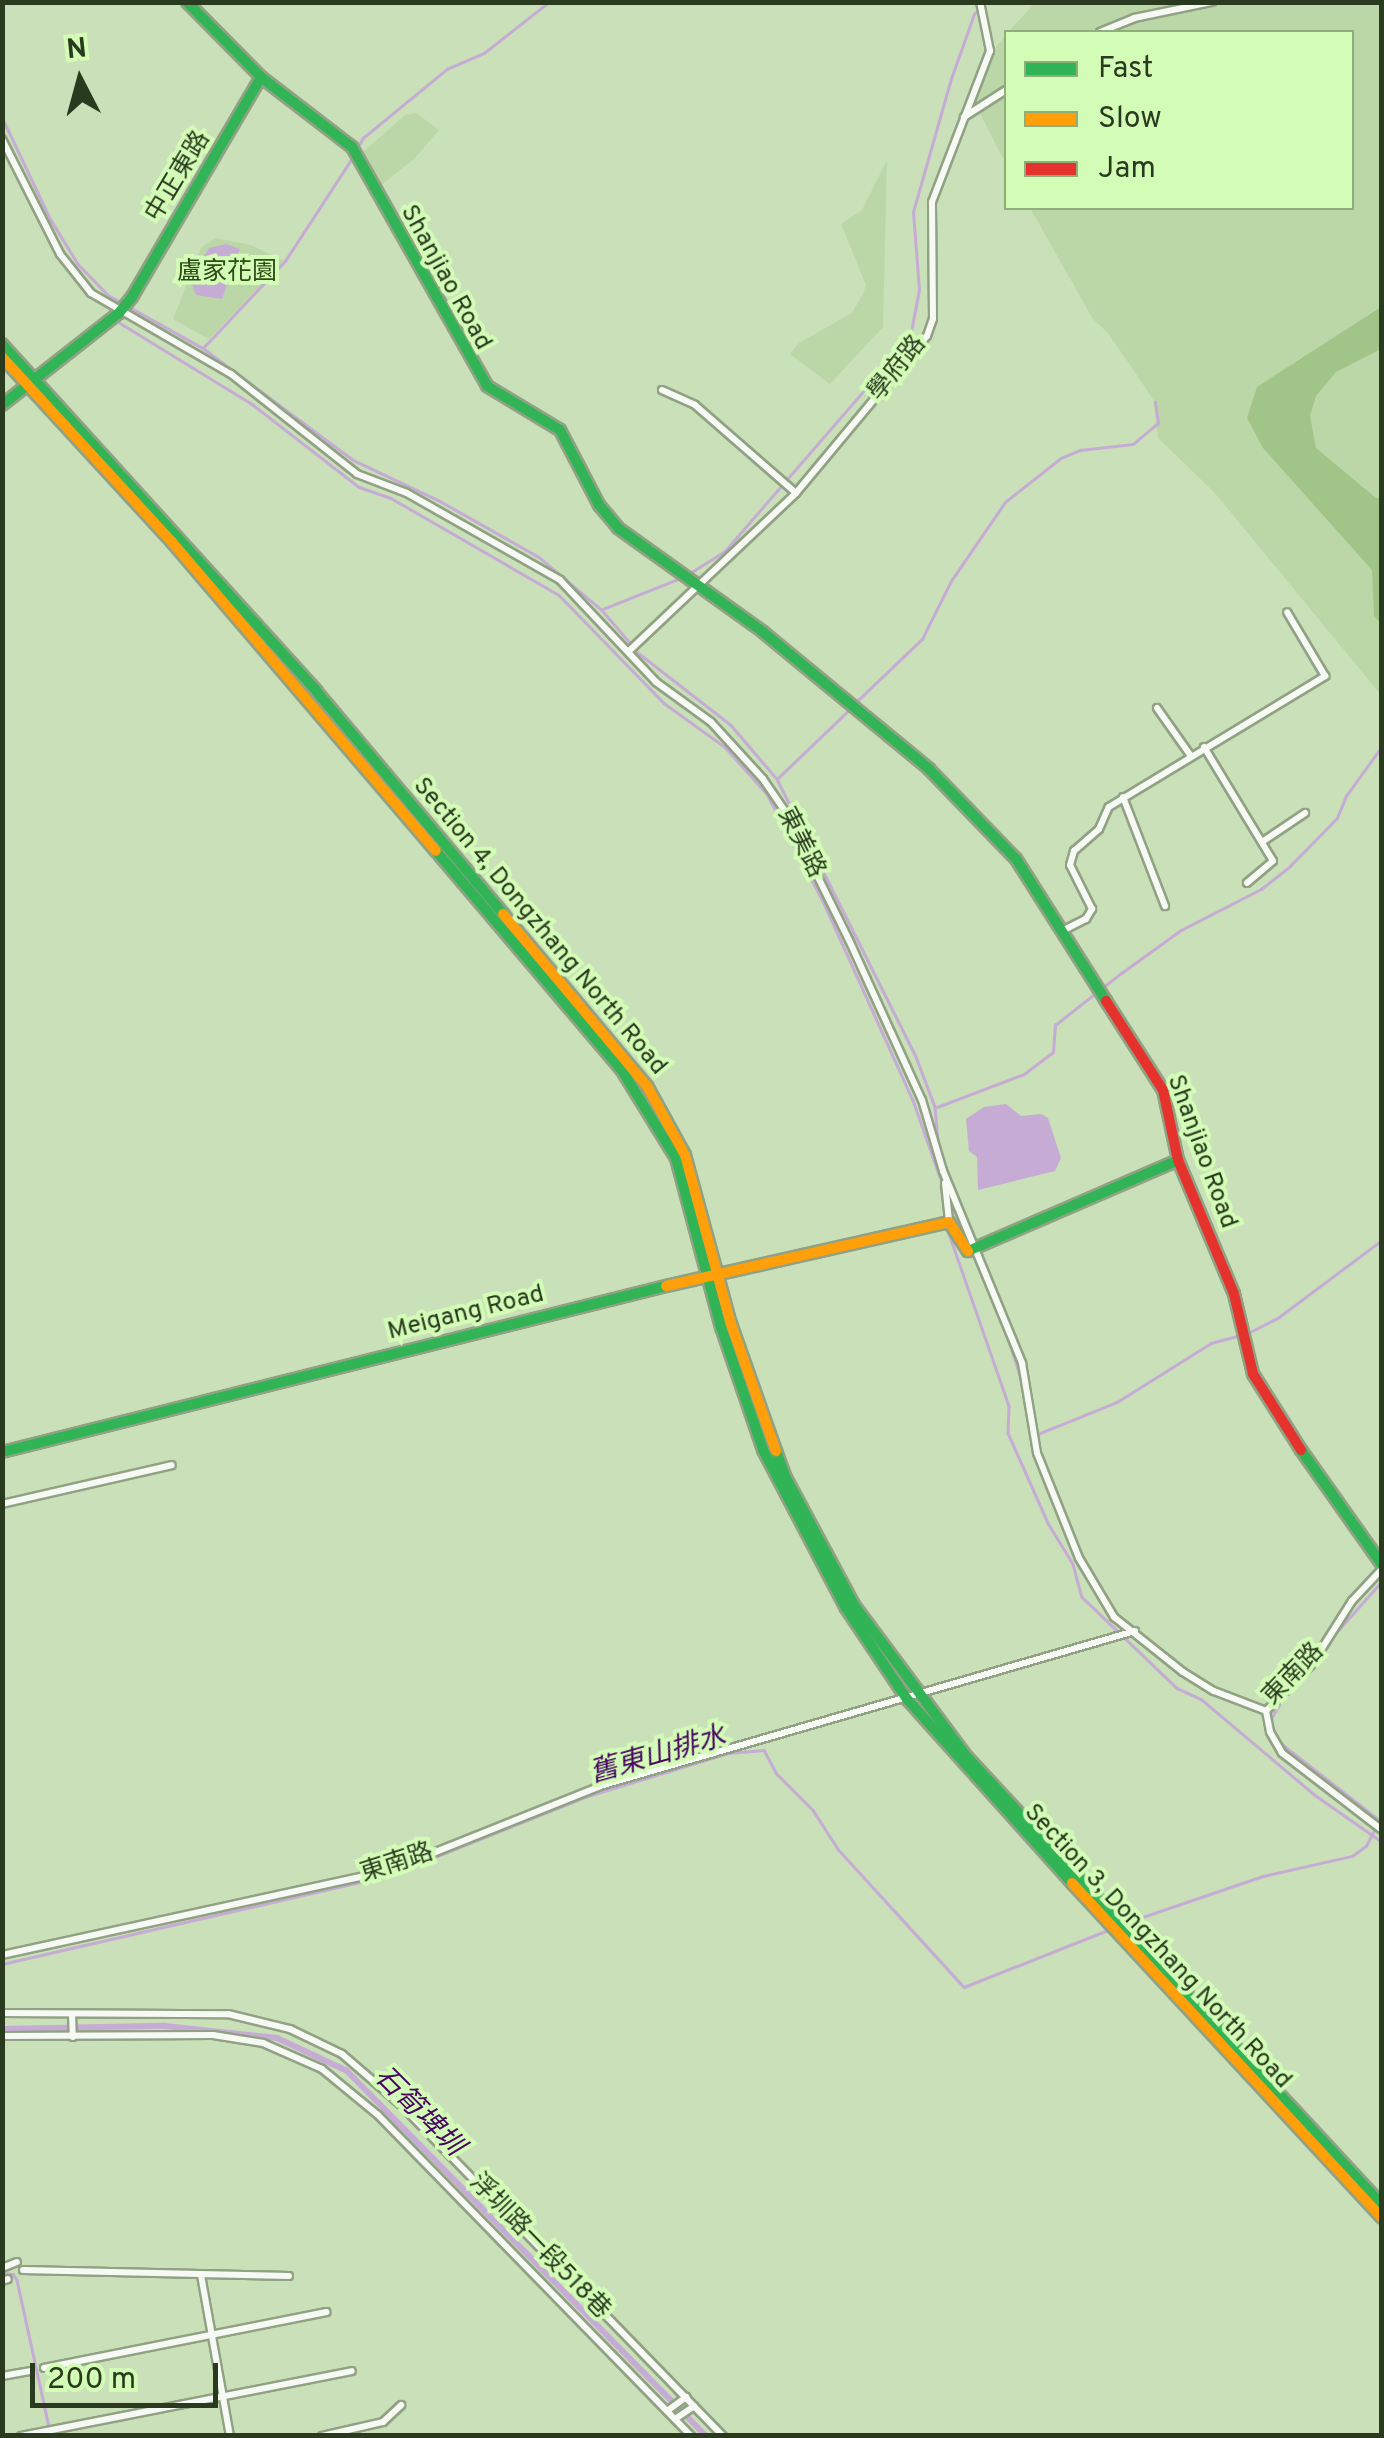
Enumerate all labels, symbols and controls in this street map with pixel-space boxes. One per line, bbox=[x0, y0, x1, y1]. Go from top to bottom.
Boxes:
north arrow bbox=[30, 30, 130, 130]
legend bbox=[1004, 30, 1354, 210]
text: N bbox=[65, 31, 89, 69]
text: Fast bbox=[1098, 51, 1153, 88]
text: Slow bbox=[1098, 101, 1162, 138]
street label: 中正東路 bbox=[140, 126, 218, 228]
text: Jam bbox=[1098, 151, 1156, 188]
street label: Shanjiao Road bbox=[393, 200, 497, 356]
park label: 盧家花園 bbox=[177, 258, 277, 288]
street label: 學府路 bbox=[863, 330, 933, 408]
street label: Section 4, Dongzhang North Road bbox=[406, 772, 672, 1082]
street label: 東美路 bbox=[770, 803, 830, 883]
street label: Shanjiao Road bbox=[1159, 1071, 1243, 1233]
street label: Meigang Road bbox=[385, 1280, 547, 1348]
street label: 東南路 bbox=[1257, 1638, 1331, 1712]
water label: 舊東山排水 bbox=[586, 1721, 730, 1791]
street label: Section 3, Dongzhang North Road bbox=[1017, 1798, 1297, 2096]
street label: 東南路 bbox=[357, 1838, 437, 1890]
water label: 石筍埤圳 bbox=[367, 2061, 469, 2163]
street label: 浮圳路一段518巷 bbox=[462, 2168, 616, 2326]
scale bar bbox=[35, 2343, 222, 2405]
text: 200 m bbox=[47, 2362, 136, 2399]

